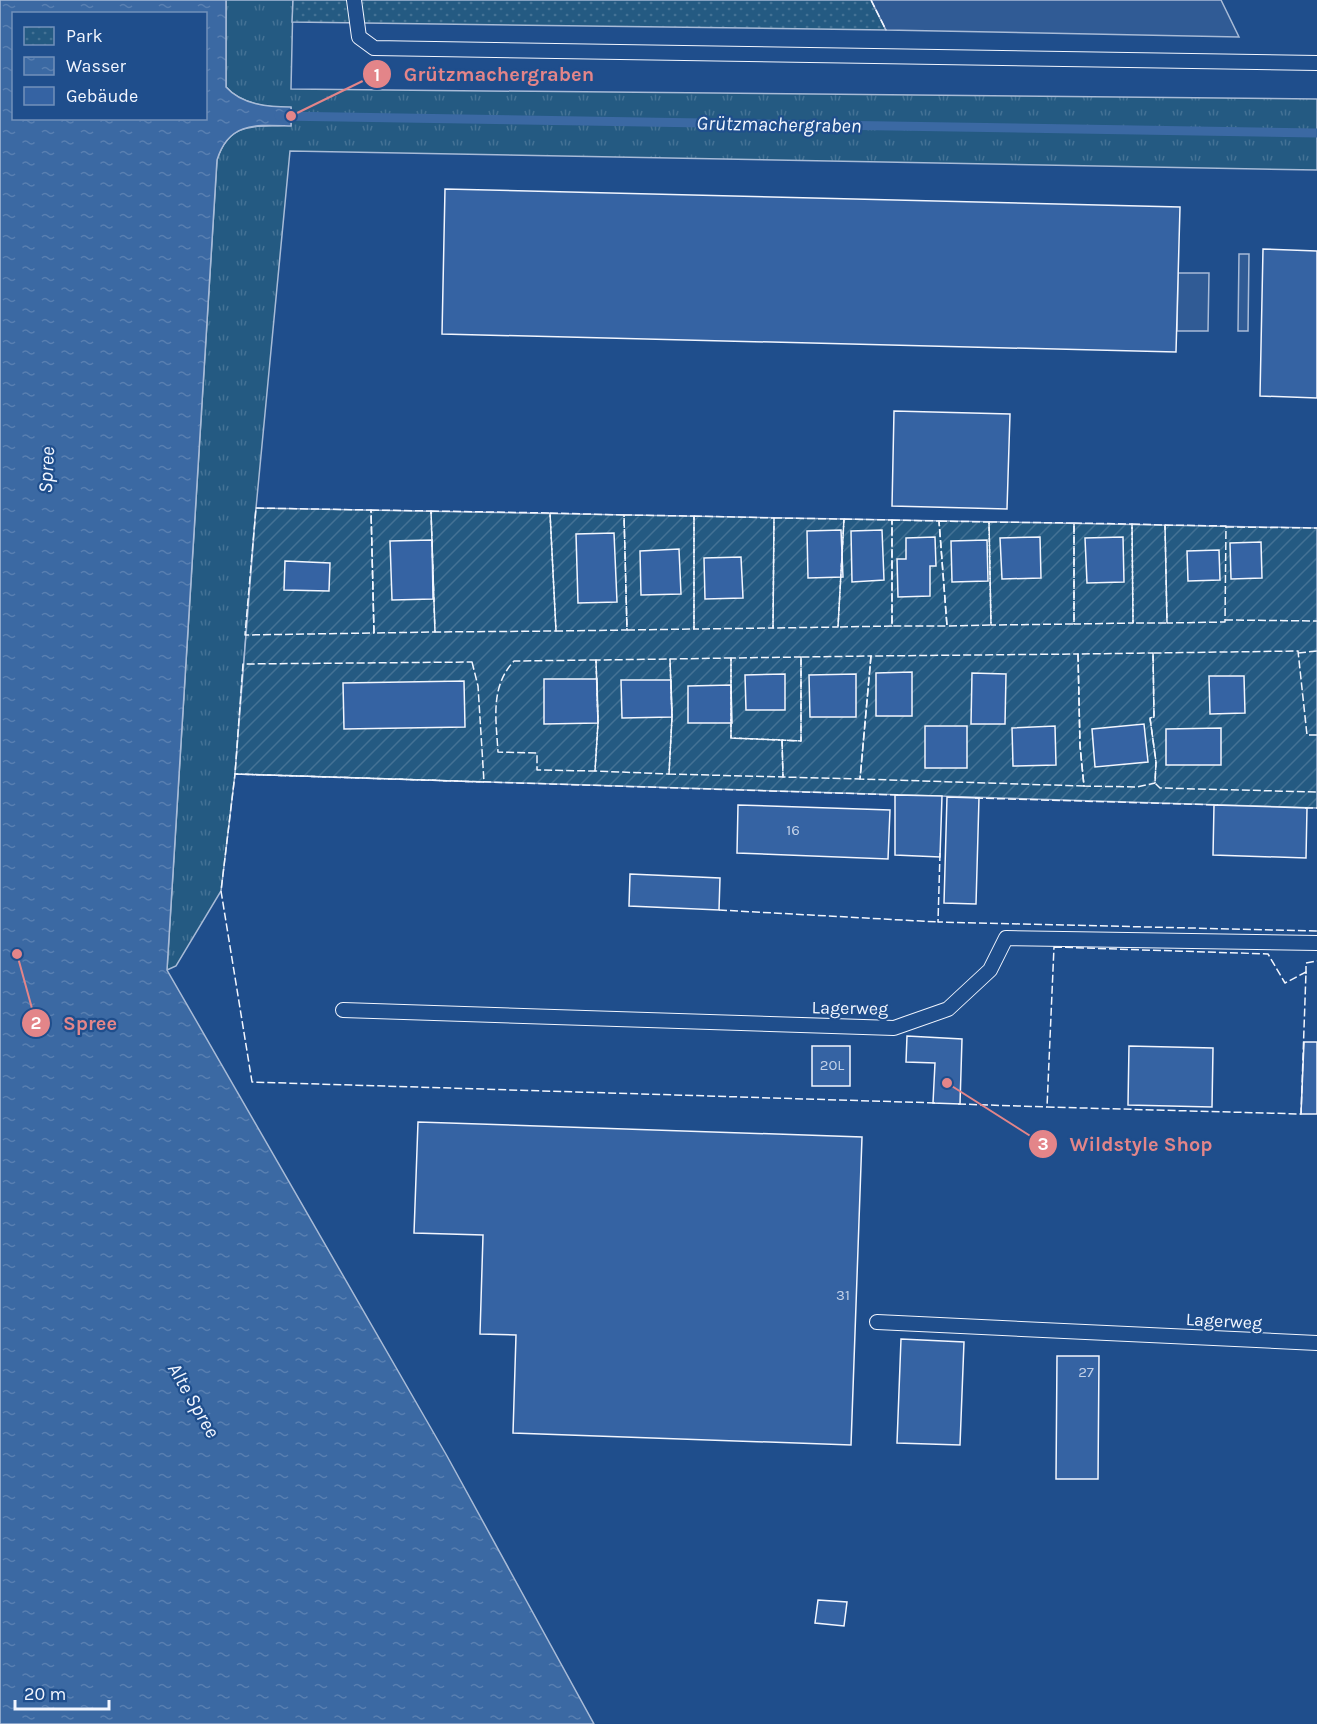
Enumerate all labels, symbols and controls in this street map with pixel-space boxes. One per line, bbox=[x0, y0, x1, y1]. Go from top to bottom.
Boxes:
legend bbox=[12, 12, 207, 120]
text: Park bbox=[66, 25, 103, 47]
text: Wasser bbox=[66, 55, 127, 77]
callout: Grützmachergraben bbox=[362, 55, 606, 93]
text: Grützmachergraben bbox=[404, 63, 594, 86]
text: 1 bbox=[374, 64, 380, 86]
text: Gebäude bbox=[66, 85, 138, 107]
water label: Grützmachergraben bbox=[696, 112, 862, 137]
water label: Spree bbox=[34, 446, 59, 494]
house number: 16 bbox=[786, 821, 800, 839]
street label: Lagerweg bbox=[811, 996, 889, 1020]
callout: Spree bbox=[21, 1004, 129, 1042]
text: 2 bbox=[31, 1012, 41, 1034]
text: Spree bbox=[63, 1012, 117, 1035]
house number: 20L bbox=[820, 1056, 844, 1074]
callout: Wildstyle Shop bbox=[1028, 1125, 1225, 1163]
text: 3 bbox=[1037, 1133, 1049, 1155]
text: Wildstyle Shop bbox=[1070, 1133, 1212, 1156]
house number: 31 bbox=[836, 1286, 850, 1304]
street label: Lagerweg bbox=[1185, 1308, 1263, 1334]
water label: Alte Spree bbox=[163, 1359, 224, 1442]
house number: 27 bbox=[1078, 1363, 1094, 1381]
scale bar bbox=[15, 1673, 110, 1711]
text: 20 m bbox=[24, 1683, 66, 1705]

